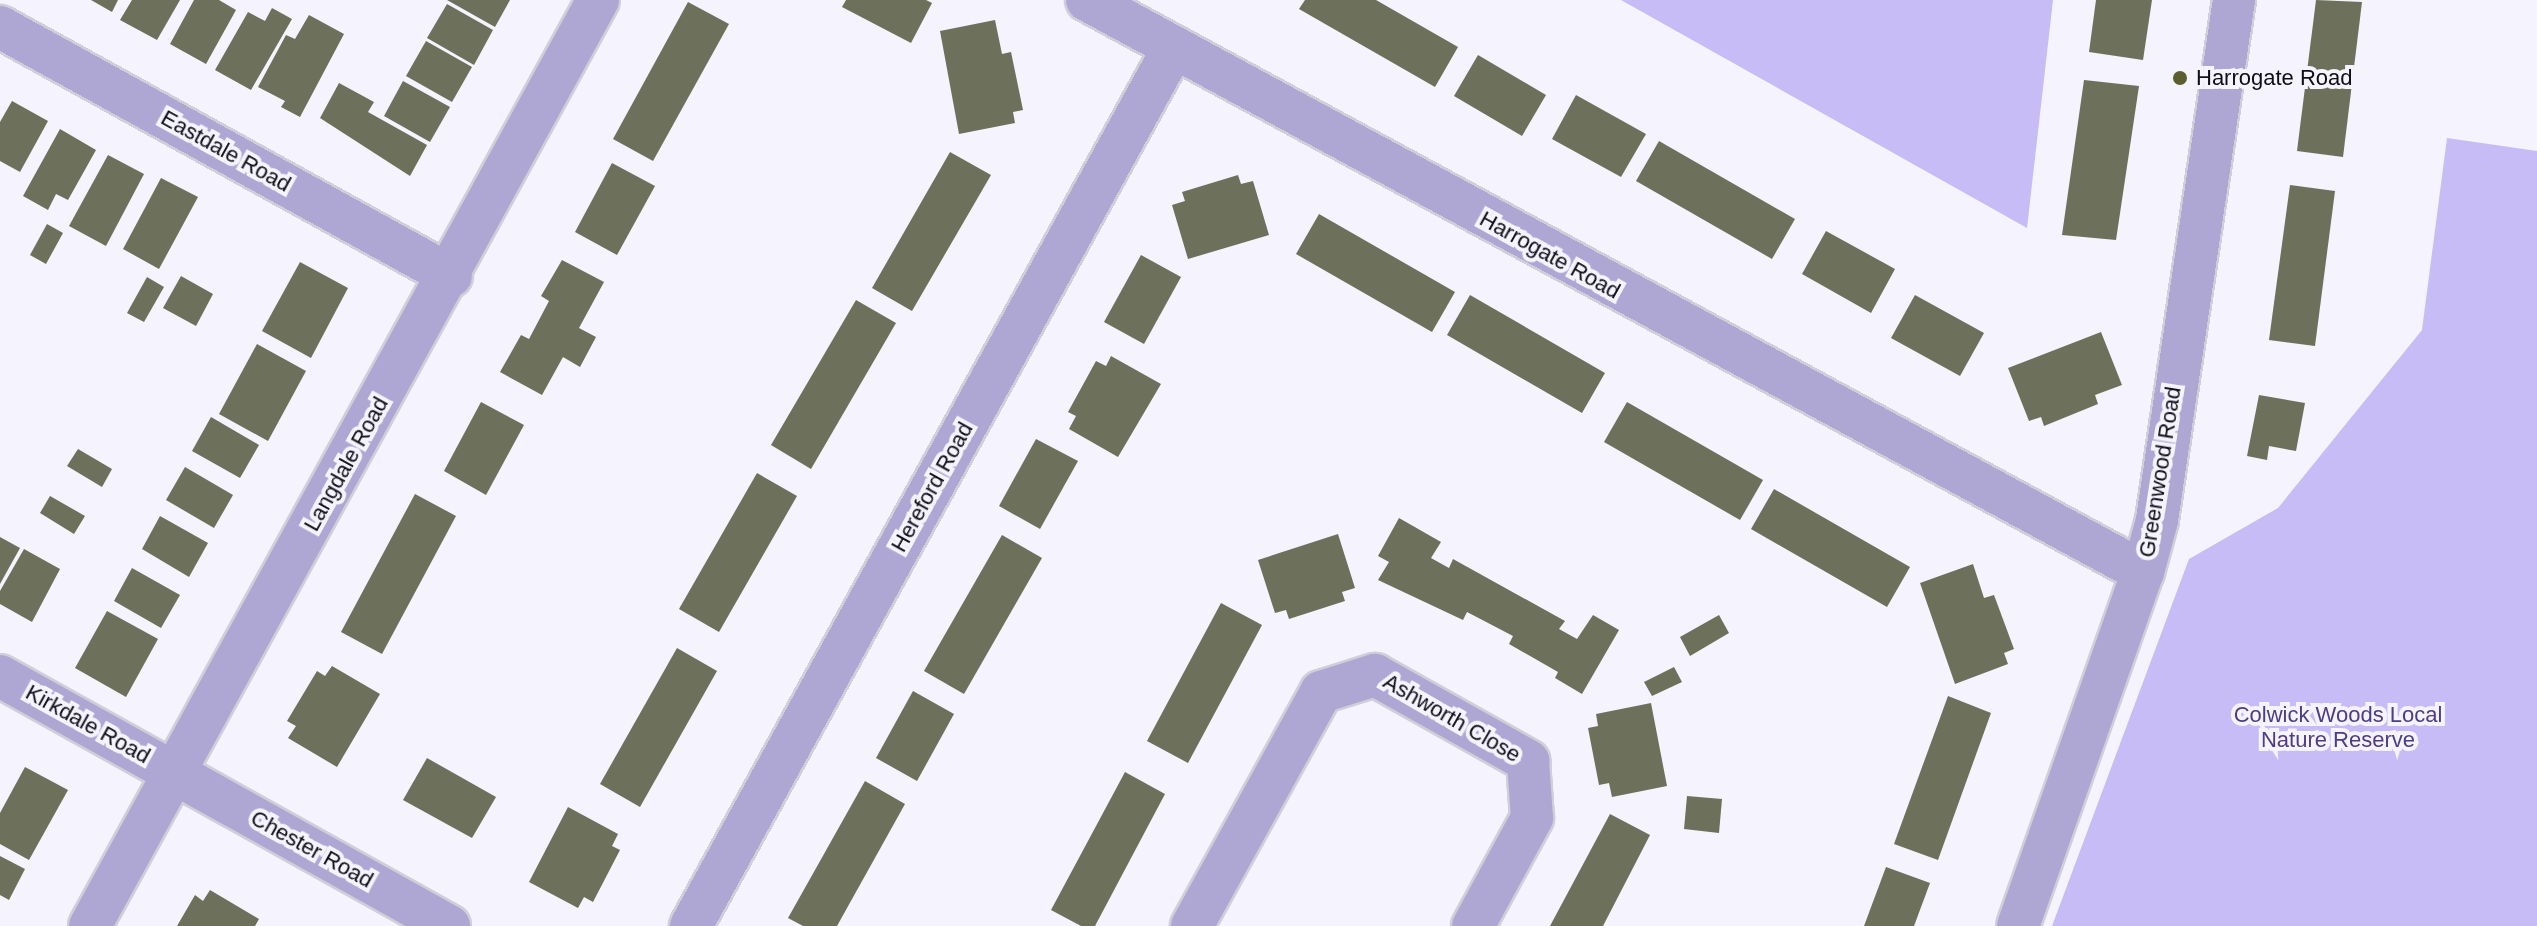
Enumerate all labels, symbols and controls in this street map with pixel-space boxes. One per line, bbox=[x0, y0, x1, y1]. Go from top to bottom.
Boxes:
place label: Harrogate Road bbox=[2196, 65, 2353, 91]
marker: Harrogate Road bbox=[2171, 69, 2189, 87]
street label: Eastdale Road bbox=[156, 104, 296, 198]
street label: Harrogate Road bbox=[1475, 206, 1625, 304]
street label: Greenwood Road bbox=[2133, 385, 2187, 559]
street label: Langdale Road bbox=[298, 392, 394, 536]
street label: Hereford Road bbox=[885, 417, 979, 557]
street label: Ashworth Close bbox=[1379, 668, 1525, 768]
street label: Kirkdale Road bbox=[21, 679, 155, 769]
park label: Colwick Woods Local Nature Reserve bbox=[2234, 701, 2442, 752]
street label: Chester Road bbox=[246, 805, 378, 893]

